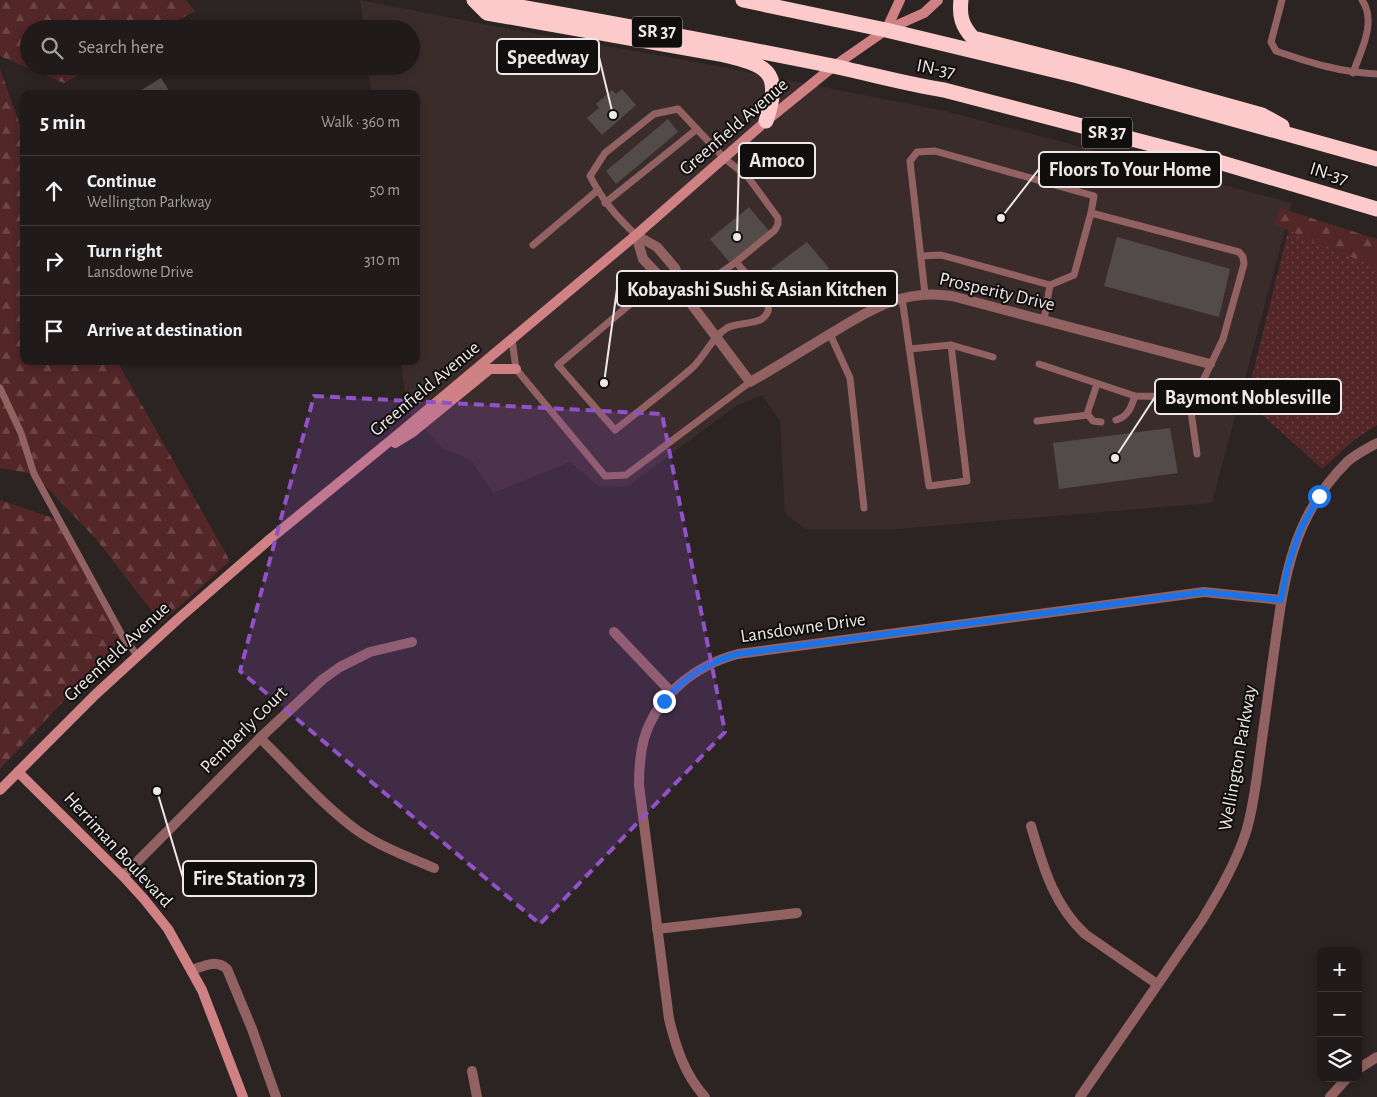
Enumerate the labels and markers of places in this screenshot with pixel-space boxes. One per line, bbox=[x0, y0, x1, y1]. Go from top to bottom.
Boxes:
callout: Speedway bbox=[497, 39, 599, 74]
callout: Amoco bbox=[739, 143, 815, 178]
callout: Floors To Your Home bbox=[1039, 152, 1221, 187]
callout: Kobayashi Sushi & Asian Kitchen bbox=[617, 271, 897, 306]
callout: Baymont Noblesville bbox=[1155, 379, 1341, 414]
callout: Fire Station 73 bbox=[183, 861, 316, 896]

